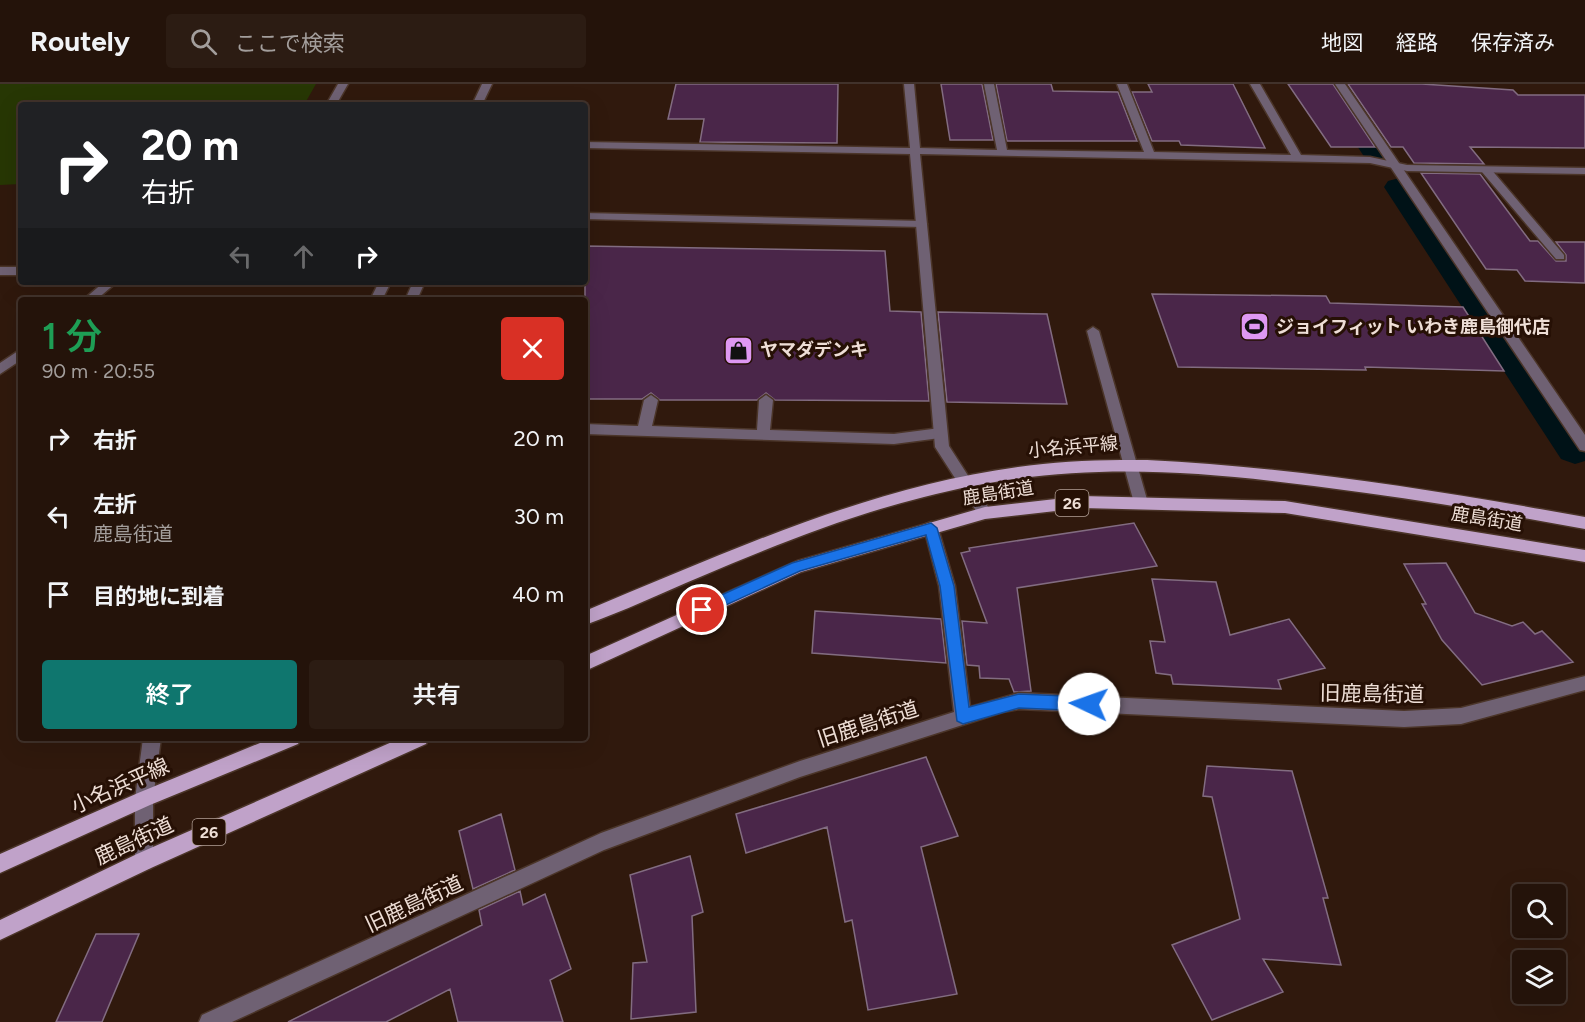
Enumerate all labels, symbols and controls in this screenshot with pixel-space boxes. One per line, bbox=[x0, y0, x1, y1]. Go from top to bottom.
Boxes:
search box bbox=[166, 14, 586, 68]
text: Routely bbox=[30, 24, 130, 58]
icon: search bbox=[187, 25, 220, 58]
text: ここで検索 bbox=[235, 30, 345, 57]
text: 地図 bbox=[1321, 30, 1363, 55]
text: 経路 bbox=[1396, 30, 1438, 55]
text: 保存済み bbox=[1471, 30, 1555, 55]
text: 20 m bbox=[141, 120, 239, 171]
icon: right bbox=[42, 126, 120, 204]
text: 右折 bbox=[141, 176, 195, 209]
icon: left bbox=[224, 240, 257, 273]
icon: ahead bbox=[287, 240, 320, 273]
icon: right bbox=[350, 240, 383, 273]
sports icon: ジョイフィット いわき鹿島御代店 bbox=[1239, 311, 1271, 343]
text: 1 分 bbox=[42, 315, 102, 358]
place label: ジョイフィット いわき鹿島御代店 bbox=[1276, 316, 1550, 338]
button: close bbox=[501, 317, 564, 380]
shop icon: ヤマダデンキ bbox=[723, 334, 755, 366]
place label: ヤマダデンキ bbox=[760, 339, 868, 361]
text: 90 m · 20:55 bbox=[42, 359, 155, 383]
icon: right bbox=[42, 422, 75, 455]
text: 20 m bbox=[513, 425, 564, 452]
text: 右折 bbox=[93, 427, 137, 454]
street label: 小名浜平線 bbox=[1027, 432, 1119, 462]
street label: 鹿島街道 bbox=[961, 477, 1035, 509]
road number: 26 bbox=[1056, 490, 1088, 516]
text: 左折 bbox=[93, 491, 137, 518]
icon: left bbox=[42, 500, 75, 533]
text: 30 m bbox=[514, 503, 564, 530]
street label: 鹿島街道 bbox=[1450, 503, 1524, 535]
text: 鹿島街道 bbox=[93, 522, 173, 546]
icon: arrive bbox=[42, 578, 75, 611]
text: 40 m bbox=[512, 581, 564, 608]
text: 目的地に到着 bbox=[93, 583, 225, 610]
pin bbox=[676, 584, 727, 635]
icon: arrive bbox=[685, 593, 718, 626]
button: 終了 bbox=[42, 660, 297, 729]
button: 共有 bbox=[309, 660, 564, 729]
position arrow bbox=[1057, 672, 1121, 736]
street label: 旧鹿島街道 bbox=[1319, 680, 1425, 707]
street label: 旧鹿島街道 bbox=[814, 695, 922, 752]
street label: 小名浜平線 bbox=[67, 753, 173, 818]
street label: 鹿島街道 bbox=[90, 811, 177, 870]
road number: 26 bbox=[192, 819, 226, 845]
street label: 旧鹿島街道 bbox=[361, 870, 467, 937]
map controls bbox=[1512, 884, 1566, 1004]
button: search bbox=[1512, 884, 1566, 938]
button: layers bbox=[1512, 950, 1566, 1004]

